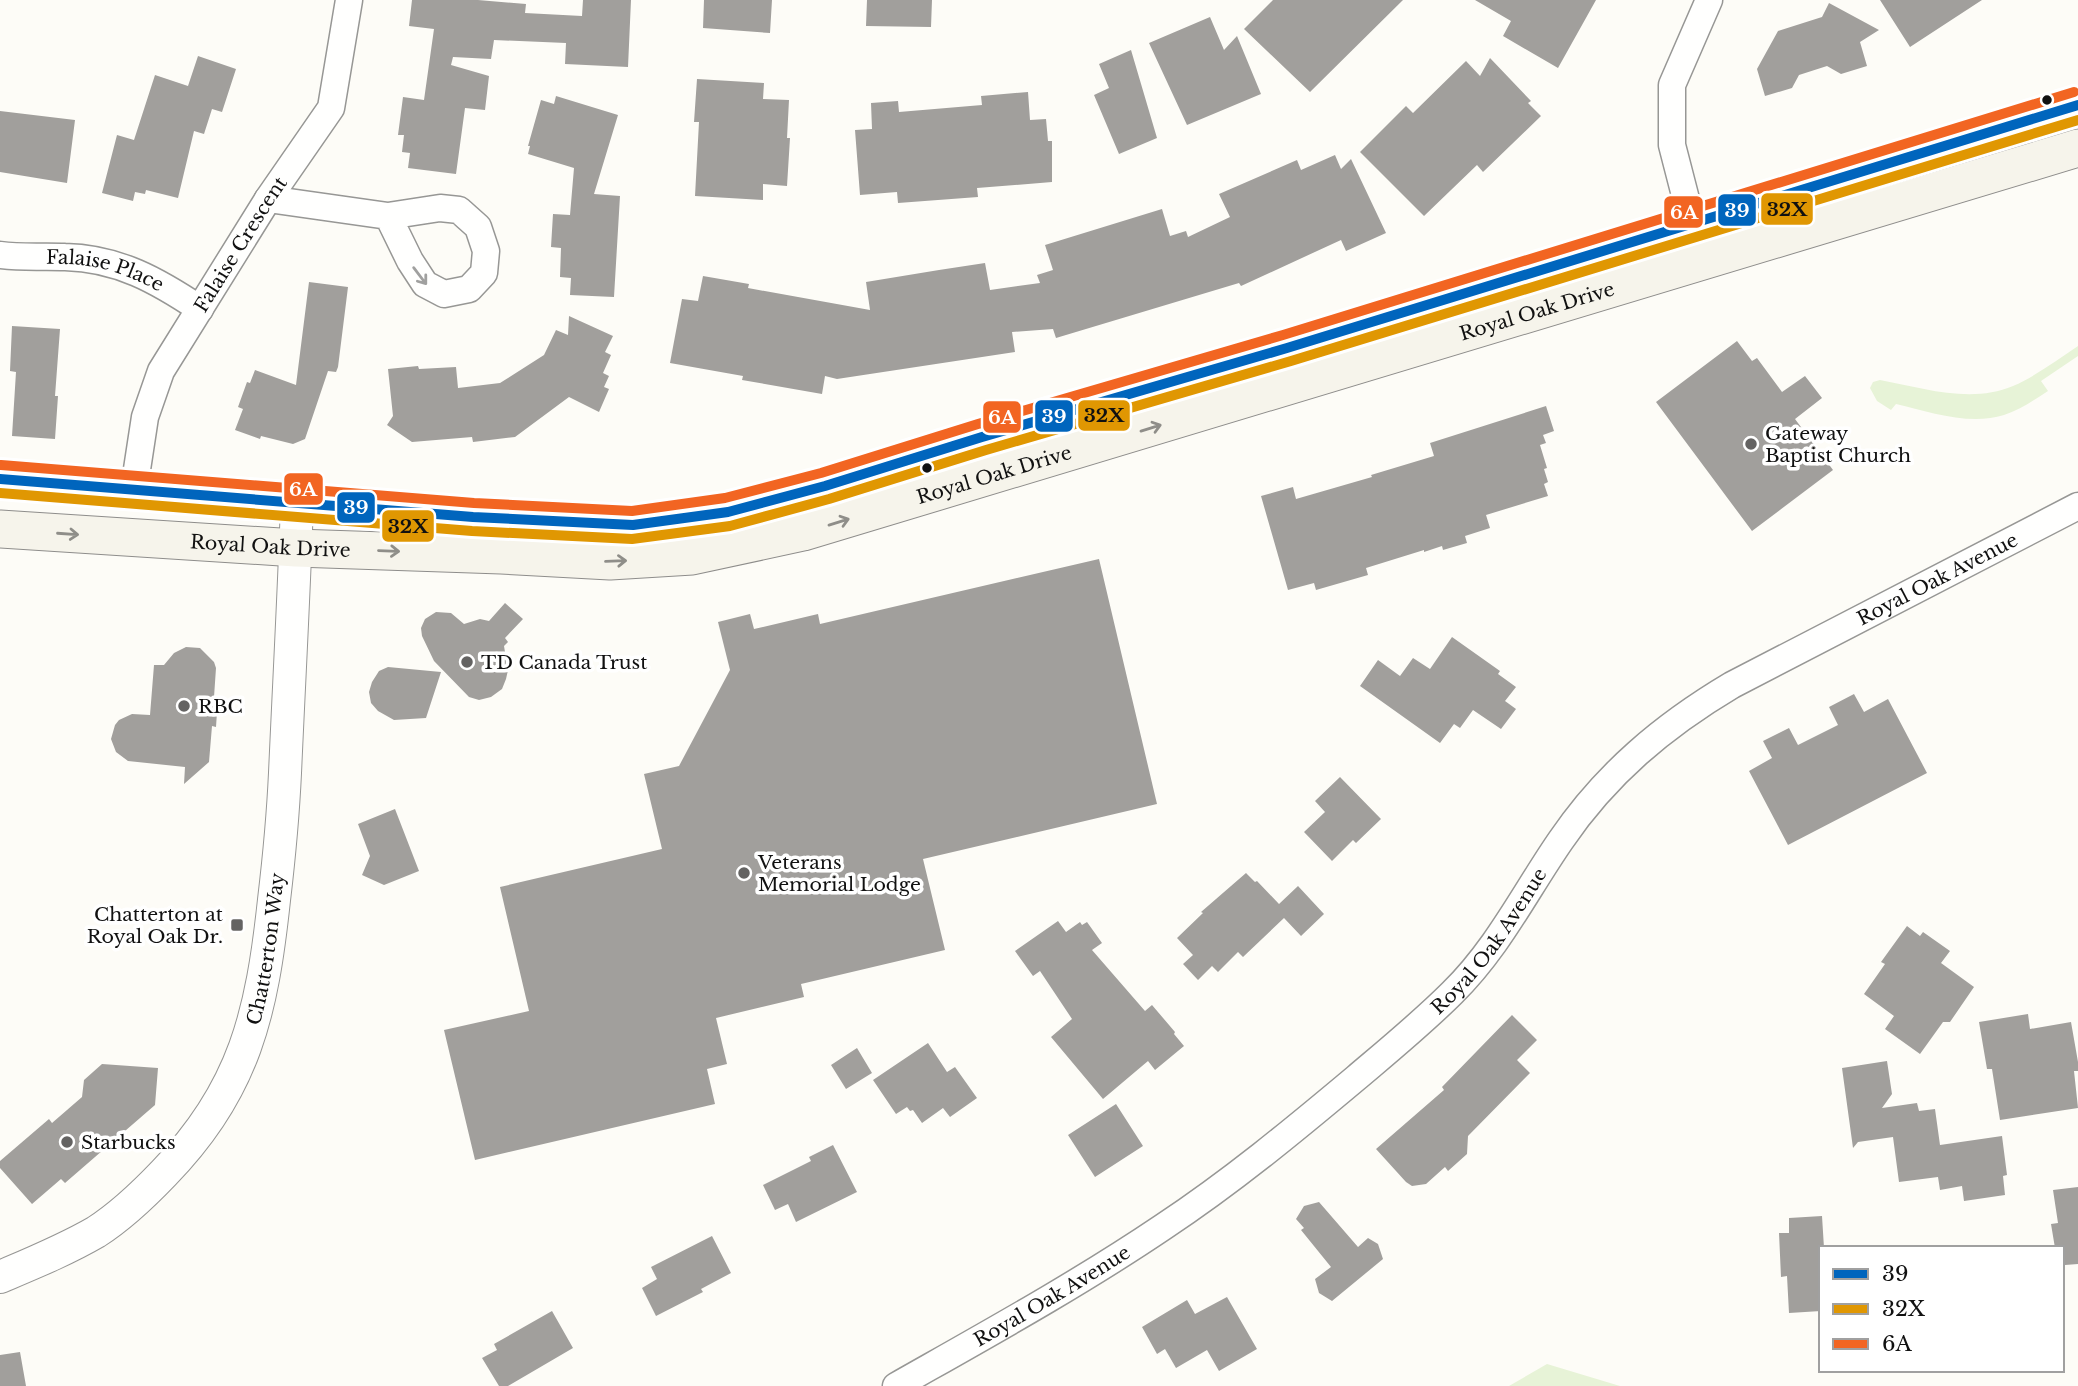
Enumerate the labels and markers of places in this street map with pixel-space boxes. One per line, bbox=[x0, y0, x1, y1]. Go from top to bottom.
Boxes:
unlabelled marker bbox=[2040, 93, 2054, 107]
place label: Gateway Baptist Church bbox=[1765, 422, 1911, 467]
marker: Gateway Baptist Church bbox=[1743, 436, 1759, 452]
unlabelled marker bbox=[920, 461, 934, 475]
place label: TD Canada Trust bbox=[481, 651, 648, 674]
marker: TD Canada Trust bbox=[459, 654, 475, 670]
place label: RBC bbox=[198, 695, 243, 718]
marker: RBC bbox=[176, 698, 192, 714]
place label: Veterans Memorial Lodge bbox=[757, 851, 921, 896]
marker: Veterans Memorial Lodge bbox=[736, 865, 752, 881]
place label: Chatterton at Royal Oak Dr. bbox=[87, 903, 224, 948]
marker: Chatterton at Royal Oak Dr. bbox=[229, 917, 245, 933]
place label: Starbucks bbox=[81, 1131, 176, 1154]
marker: Starbucks bbox=[59, 1134, 75, 1150]

